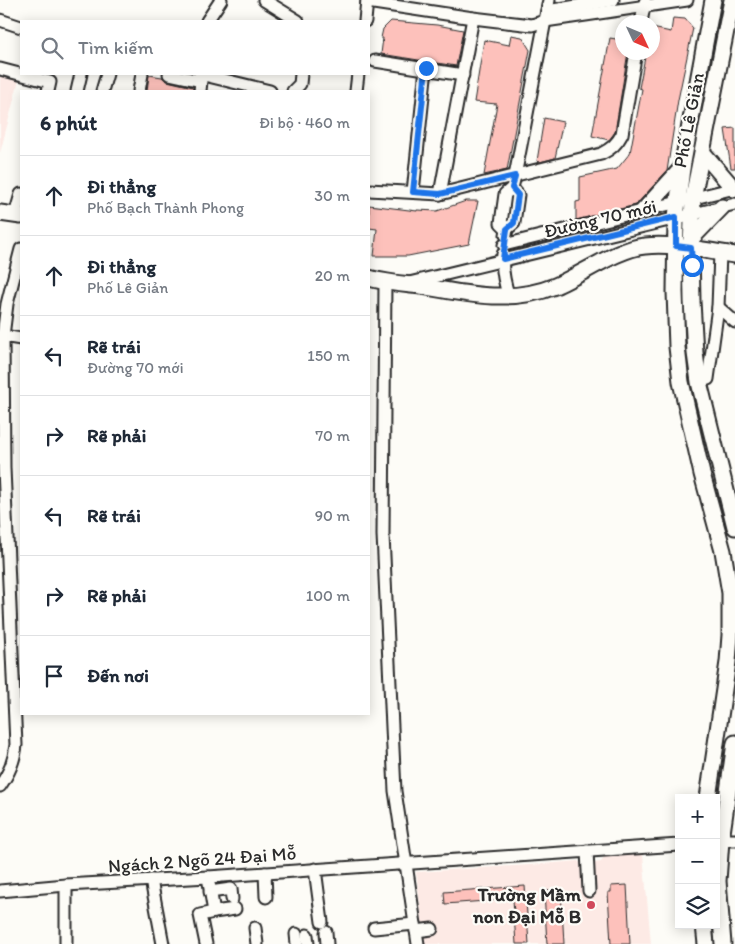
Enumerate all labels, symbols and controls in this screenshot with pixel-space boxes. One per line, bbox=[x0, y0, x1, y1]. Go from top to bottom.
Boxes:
north arrow bbox=[615, 15, 660, 60]
search box bbox=[20, 20, 370, 75]
icon: search bbox=[38, 34, 66, 62]
text: Tìm kiếm bbox=[78, 36, 153, 59]
route end bbox=[415, 57, 438, 80]
street label: Phố Lê Giản bbox=[668, 70, 709, 170]
text: 6 phút bbox=[40, 110, 97, 135]
text: Đi bộ · 460 m bbox=[259, 113, 350, 132]
text: Đi thẳng bbox=[87, 175, 156, 198]
icon: ahead bbox=[40, 182, 68, 210]
text: 30 m bbox=[314, 186, 350, 205]
street label: Đường 70 mới bbox=[542, 194, 659, 243]
text: Phố Bạch Thành Phong bbox=[87, 198, 244, 217]
route start bbox=[681, 254, 704, 277]
text: Đi thẳng bbox=[87, 255, 156, 278]
icon: ahead bbox=[40, 262, 68, 290]
text: 20 m bbox=[315, 266, 350, 285]
text: Phố Lê Giản bbox=[87, 278, 168, 297]
text: Rẽ trái bbox=[87, 335, 141, 358]
icon: left bbox=[40, 342, 68, 370]
text: 150 m bbox=[307, 346, 350, 365]
text: Đường 70 mới bbox=[87, 358, 183, 377]
icon: right bbox=[40, 422, 68, 450]
text: Rẽ phải bbox=[87, 424, 146, 447]
text: 70 m bbox=[315, 426, 350, 445]
icon: left bbox=[40, 502, 68, 530]
text: Rẽ trái bbox=[87, 504, 141, 527]
text: 90 m bbox=[315, 506, 350, 525]
icon: right bbox=[40, 582, 68, 610]
text: Rẽ phải bbox=[87, 584, 146, 607]
text: 100 m bbox=[306, 586, 350, 605]
icon: arrive bbox=[40, 662, 68, 690]
text: Đến nơi bbox=[87, 664, 149, 687]
map controls bbox=[675, 794, 720, 929]
button: + bbox=[675, 794, 720, 839]
button: − bbox=[675, 839, 720, 884]
street label: Ngách 2 Ngõ 24 Đại Mỗ bbox=[107, 841, 297, 878]
place label: Trường Mầm non Đại Mỗ B bbox=[472, 883, 581, 928]
button: layers bbox=[675, 884, 720, 929]
marker: Trường Mầm non Đại Mỗ B bbox=[585, 899, 597, 911]

